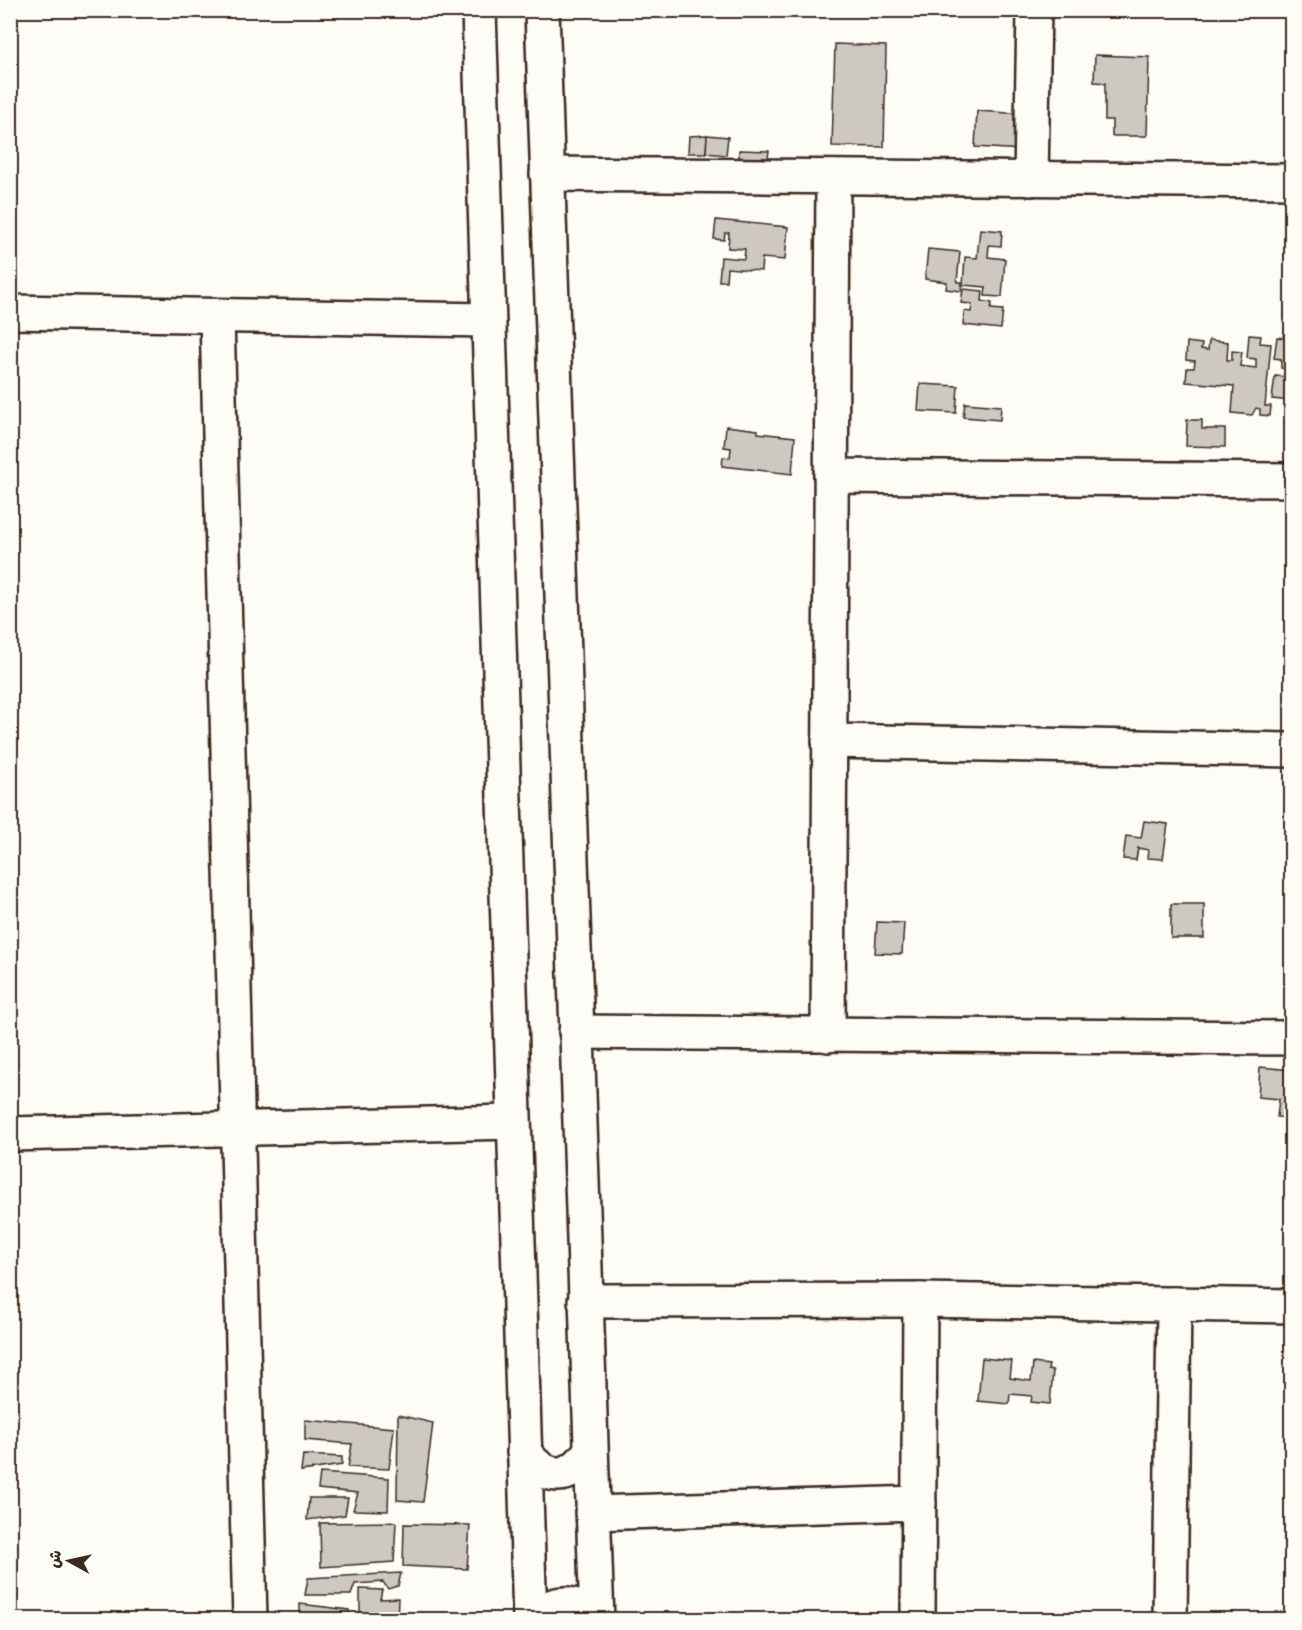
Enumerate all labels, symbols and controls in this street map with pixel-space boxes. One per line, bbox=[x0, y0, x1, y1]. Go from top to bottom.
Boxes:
north arrow bbox=[39, 1531, 99, 1591]
text: ش bbox=[44, 1549, 66, 1569]

